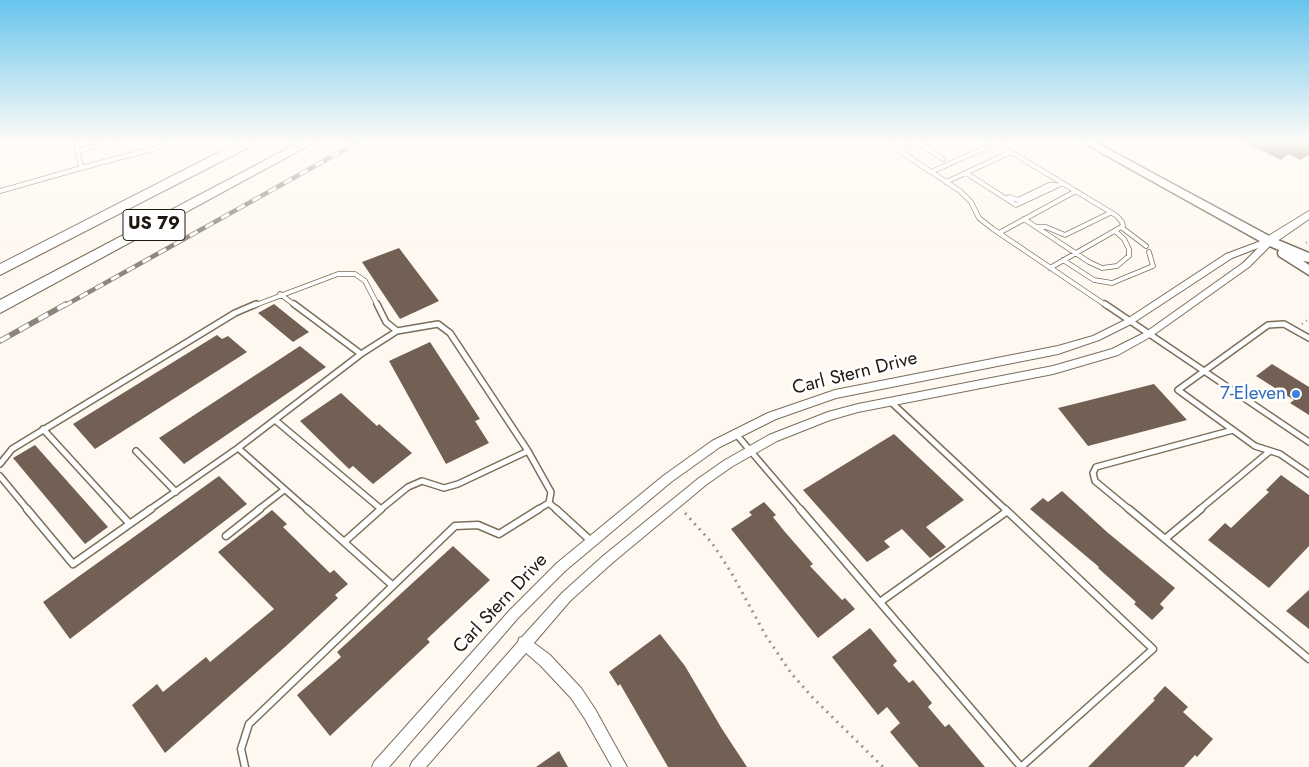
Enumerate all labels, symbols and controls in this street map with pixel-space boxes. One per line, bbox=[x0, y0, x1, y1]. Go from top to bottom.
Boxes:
road number: US 79 bbox=[123, 210, 185, 240]
street label: Carl Stern Drive bbox=[790, 347, 920, 401]
place label: 7-Eleven bbox=[1220, 383, 1286, 405]
marker: 7-Eleven bbox=[1290, 388, 1302, 400]
street label: Carl Stern Drive bbox=[449, 549, 553, 659]

